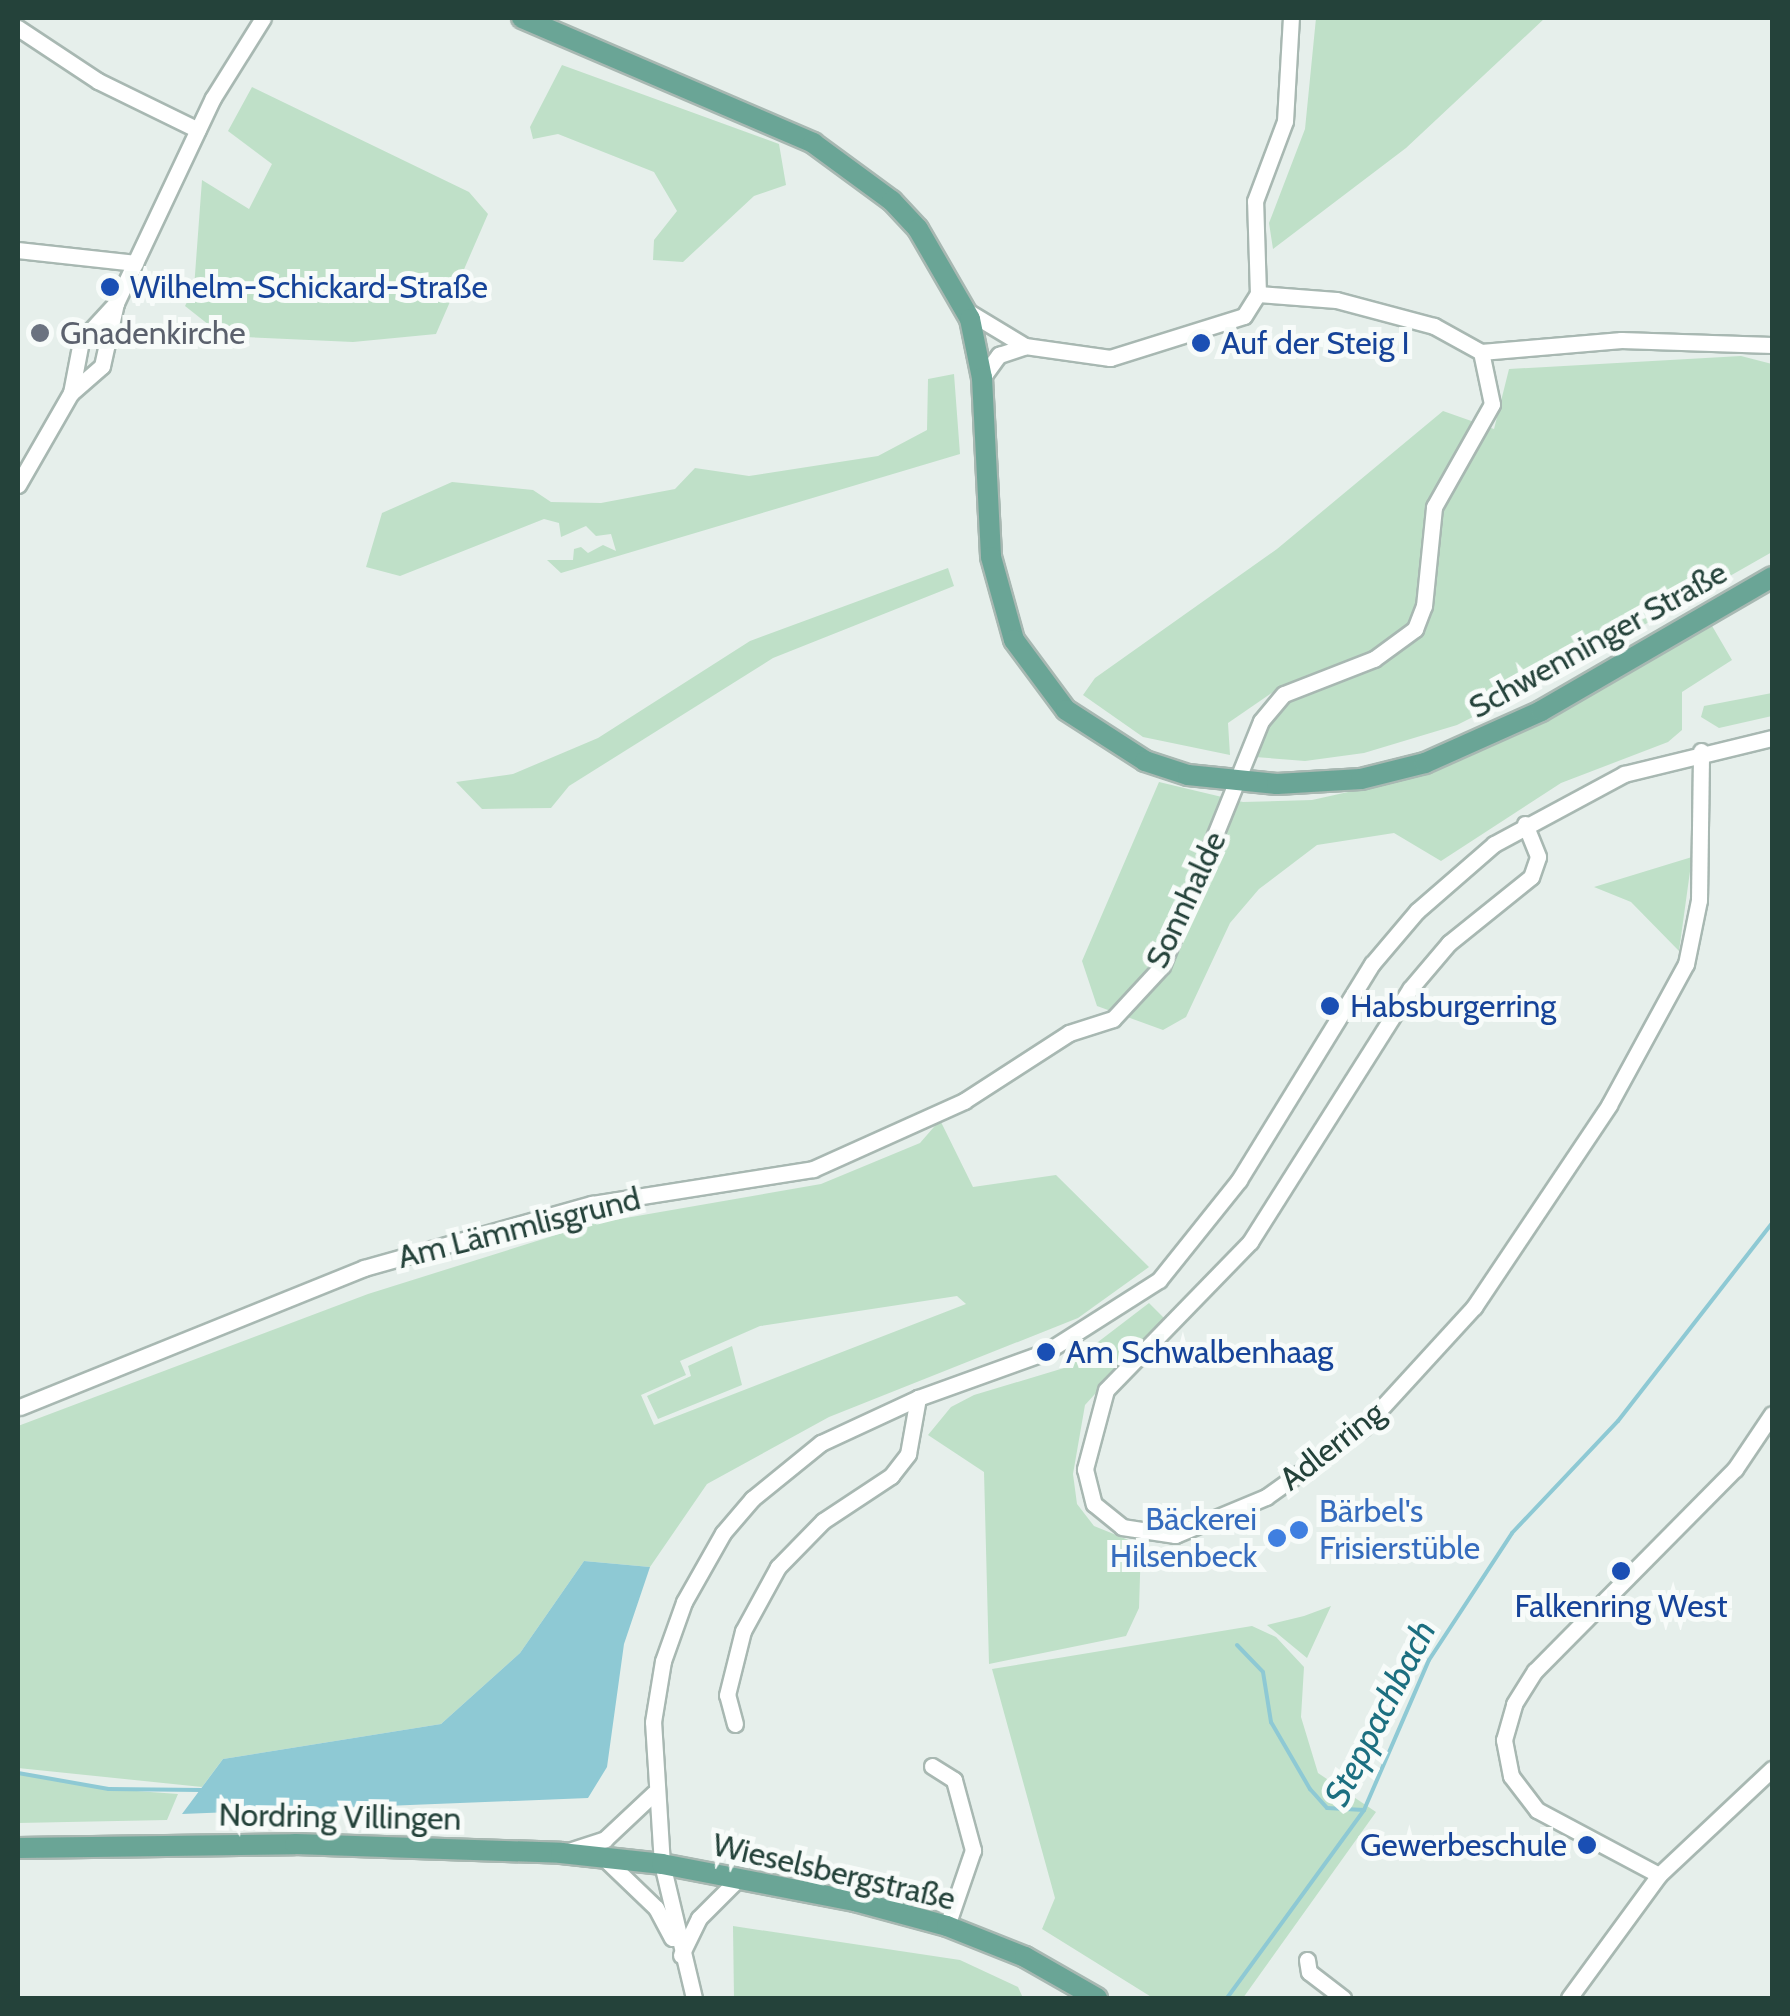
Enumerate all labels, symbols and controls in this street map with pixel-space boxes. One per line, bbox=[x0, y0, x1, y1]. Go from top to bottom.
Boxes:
place label: Wilhelm-Schickard-Straße bbox=[130, 268, 488, 306]
marker: Wilhelm-Schickard-Straße bbox=[99, 276, 121, 298]
place label: Gnadenkirche bbox=[60, 314, 246, 352]
marker: Gnadenkirche bbox=[29, 322, 51, 344]
place label: Auf der Steig I bbox=[1221, 324, 1410, 362]
marker: Auf der Steig I bbox=[1190, 332, 1212, 354]
street label: Schwenninger Straße bbox=[1462, 553, 1734, 727]
street label: Sonnhalde bbox=[1138, 826, 1234, 974]
place label: Habsburgerring bbox=[1350, 987, 1556, 1025]
marker: Habsburgerring bbox=[1319, 995, 1341, 1017]
street label: Am Lämmlisgrund bbox=[394, 1179, 644, 1277]
place label: Am Schwalbenhaag bbox=[1066, 1333, 1333, 1371]
marker: Am Schwalbenhaag bbox=[1035, 1341, 1057, 1363]
street label: Adlerring bbox=[1272, 1393, 1392, 1499]
place label: Bärbel's Frisierstüble bbox=[1319, 1493, 1480, 1568]
place label: Bäckerei Hilsenbeck bbox=[1110, 1501, 1257, 1576]
marker: Bärbel's Frisierstüble bbox=[1288, 1519, 1310, 1541]
marker: Bäckerei Hilsenbeck bbox=[1266, 1527, 1288, 1549]
marker: Falkenring West bbox=[1610, 1560, 1632, 1582]
place label: Falkenring West bbox=[1514, 1587, 1728, 1625]
water label: Steppachbach bbox=[1315, 1613, 1445, 1813]
street label: Nordring Villingen bbox=[218, 1796, 462, 1838]
street label: Wieselsbergstraße bbox=[709, 1825, 959, 1919]
place label: Gewerbeschule bbox=[1360, 1826, 1567, 1864]
marker: Gewerbeschule bbox=[1576, 1834, 1598, 1856]

